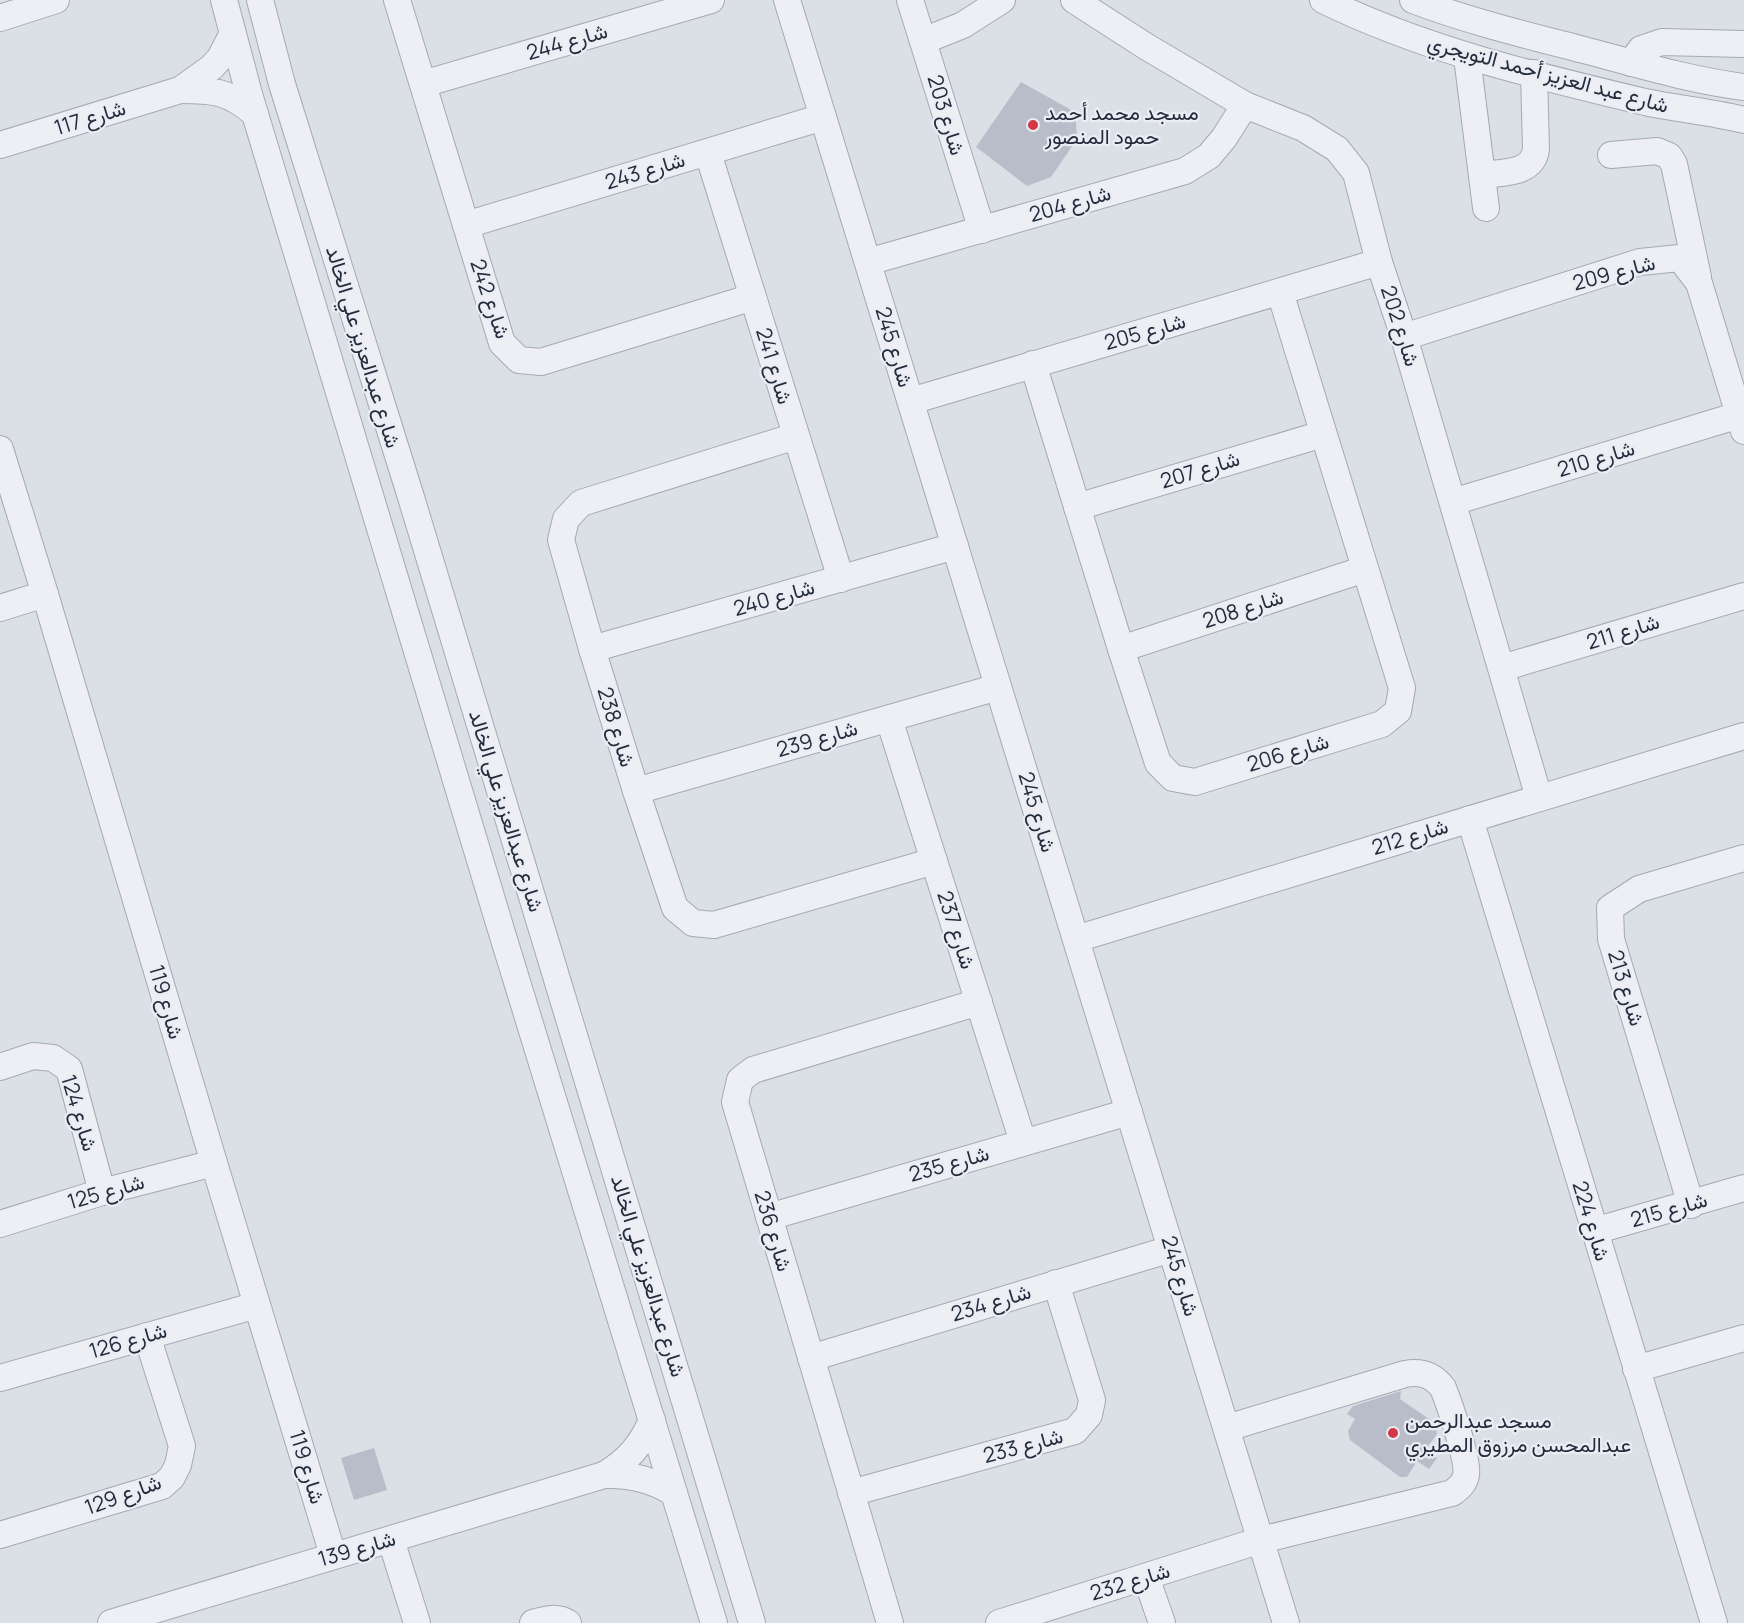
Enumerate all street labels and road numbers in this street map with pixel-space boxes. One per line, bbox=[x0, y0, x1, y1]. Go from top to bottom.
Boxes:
street label: شارع 244 bbox=[523, 16, 611, 67]
street label: شارع عبد العزيز أحمد التويجري bbox=[1424, 27, 1672, 123]
street label: شارع 203 bbox=[921, 71, 972, 159]
street label: شارع 117 bbox=[51, 93, 129, 142]
street label: شارع 243 bbox=[601, 145, 688, 196]
street label: شارع 204 bbox=[1026, 178, 1114, 229]
street label: شارع عبدالعزيز علي الخالد bbox=[316, 242, 408, 452]
street label: شارع 209 bbox=[1569, 248, 1658, 297]
street label: شارع 242 bbox=[463, 255, 518, 342]
street label: شارع 202 bbox=[1374, 282, 1427, 370]
street label: شارع 245 bbox=[869, 303, 920, 391]
street label: شارع 205 bbox=[1101, 306, 1189, 357]
street label: شارع 241 bbox=[749, 324, 800, 408]
street label: شارع 210 bbox=[1554, 433, 1638, 484]
street label: شارع 207 bbox=[1157, 444, 1243, 495]
street label: شارع 240 bbox=[730, 572, 818, 623]
street label: شارع 208 bbox=[1199, 582, 1287, 635]
street label: شارع 211 bbox=[1583, 607, 1663, 656]
street label: شارع 238 bbox=[591, 683, 642, 770]
street label: شارع عبدالعزيز علي الخالد bbox=[459, 706, 551, 916]
street label: شارع 239 bbox=[773, 713, 861, 764]
street label: شارع 206 bbox=[1243, 726, 1332, 779]
street label: شارع 245 bbox=[1012, 768, 1063, 856]
street label: شارع 212 bbox=[1368, 811, 1452, 862]
street label: شارع 237 bbox=[930, 887, 983, 973]
street label: شارع 213 bbox=[1601, 946, 1652, 1029]
street label: شارع 119 bbox=[142, 961, 191, 1042]
street label: شارع 124 bbox=[54, 1071, 105, 1155]
street label: شارع 235 bbox=[905, 1138, 992, 1189]
street label: شارع 125 bbox=[64, 1167, 148, 1216]
street label: شارع عبدالعزيز علي الخالد bbox=[601, 1171, 693, 1381]
street label: شارع 224 bbox=[1566, 1177, 1617, 1264]
street label: شارع 215 bbox=[1627, 1185, 1711, 1234]
street label: شارع 236 bbox=[747, 1187, 799, 1275]
street label: شارع 245 bbox=[1155, 1232, 1206, 1320]
street label: شارع 234 bbox=[947, 1277, 1034, 1328]
street label: شارع 126 bbox=[86, 1316, 170, 1365]
street label: شارع 233 bbox=[980, 1421, 1066, 1470]
street label: شارع 119 bbox=[283, 1426, 332, 1507]
street label: شارع 129 bbox=[80, 1467, 165, 1522]
street label: شارع 139 bbox=[315, 1524, 399, 1573]
street label: شارع 232 bbox=[1086, 1556, 1173, 1607]

